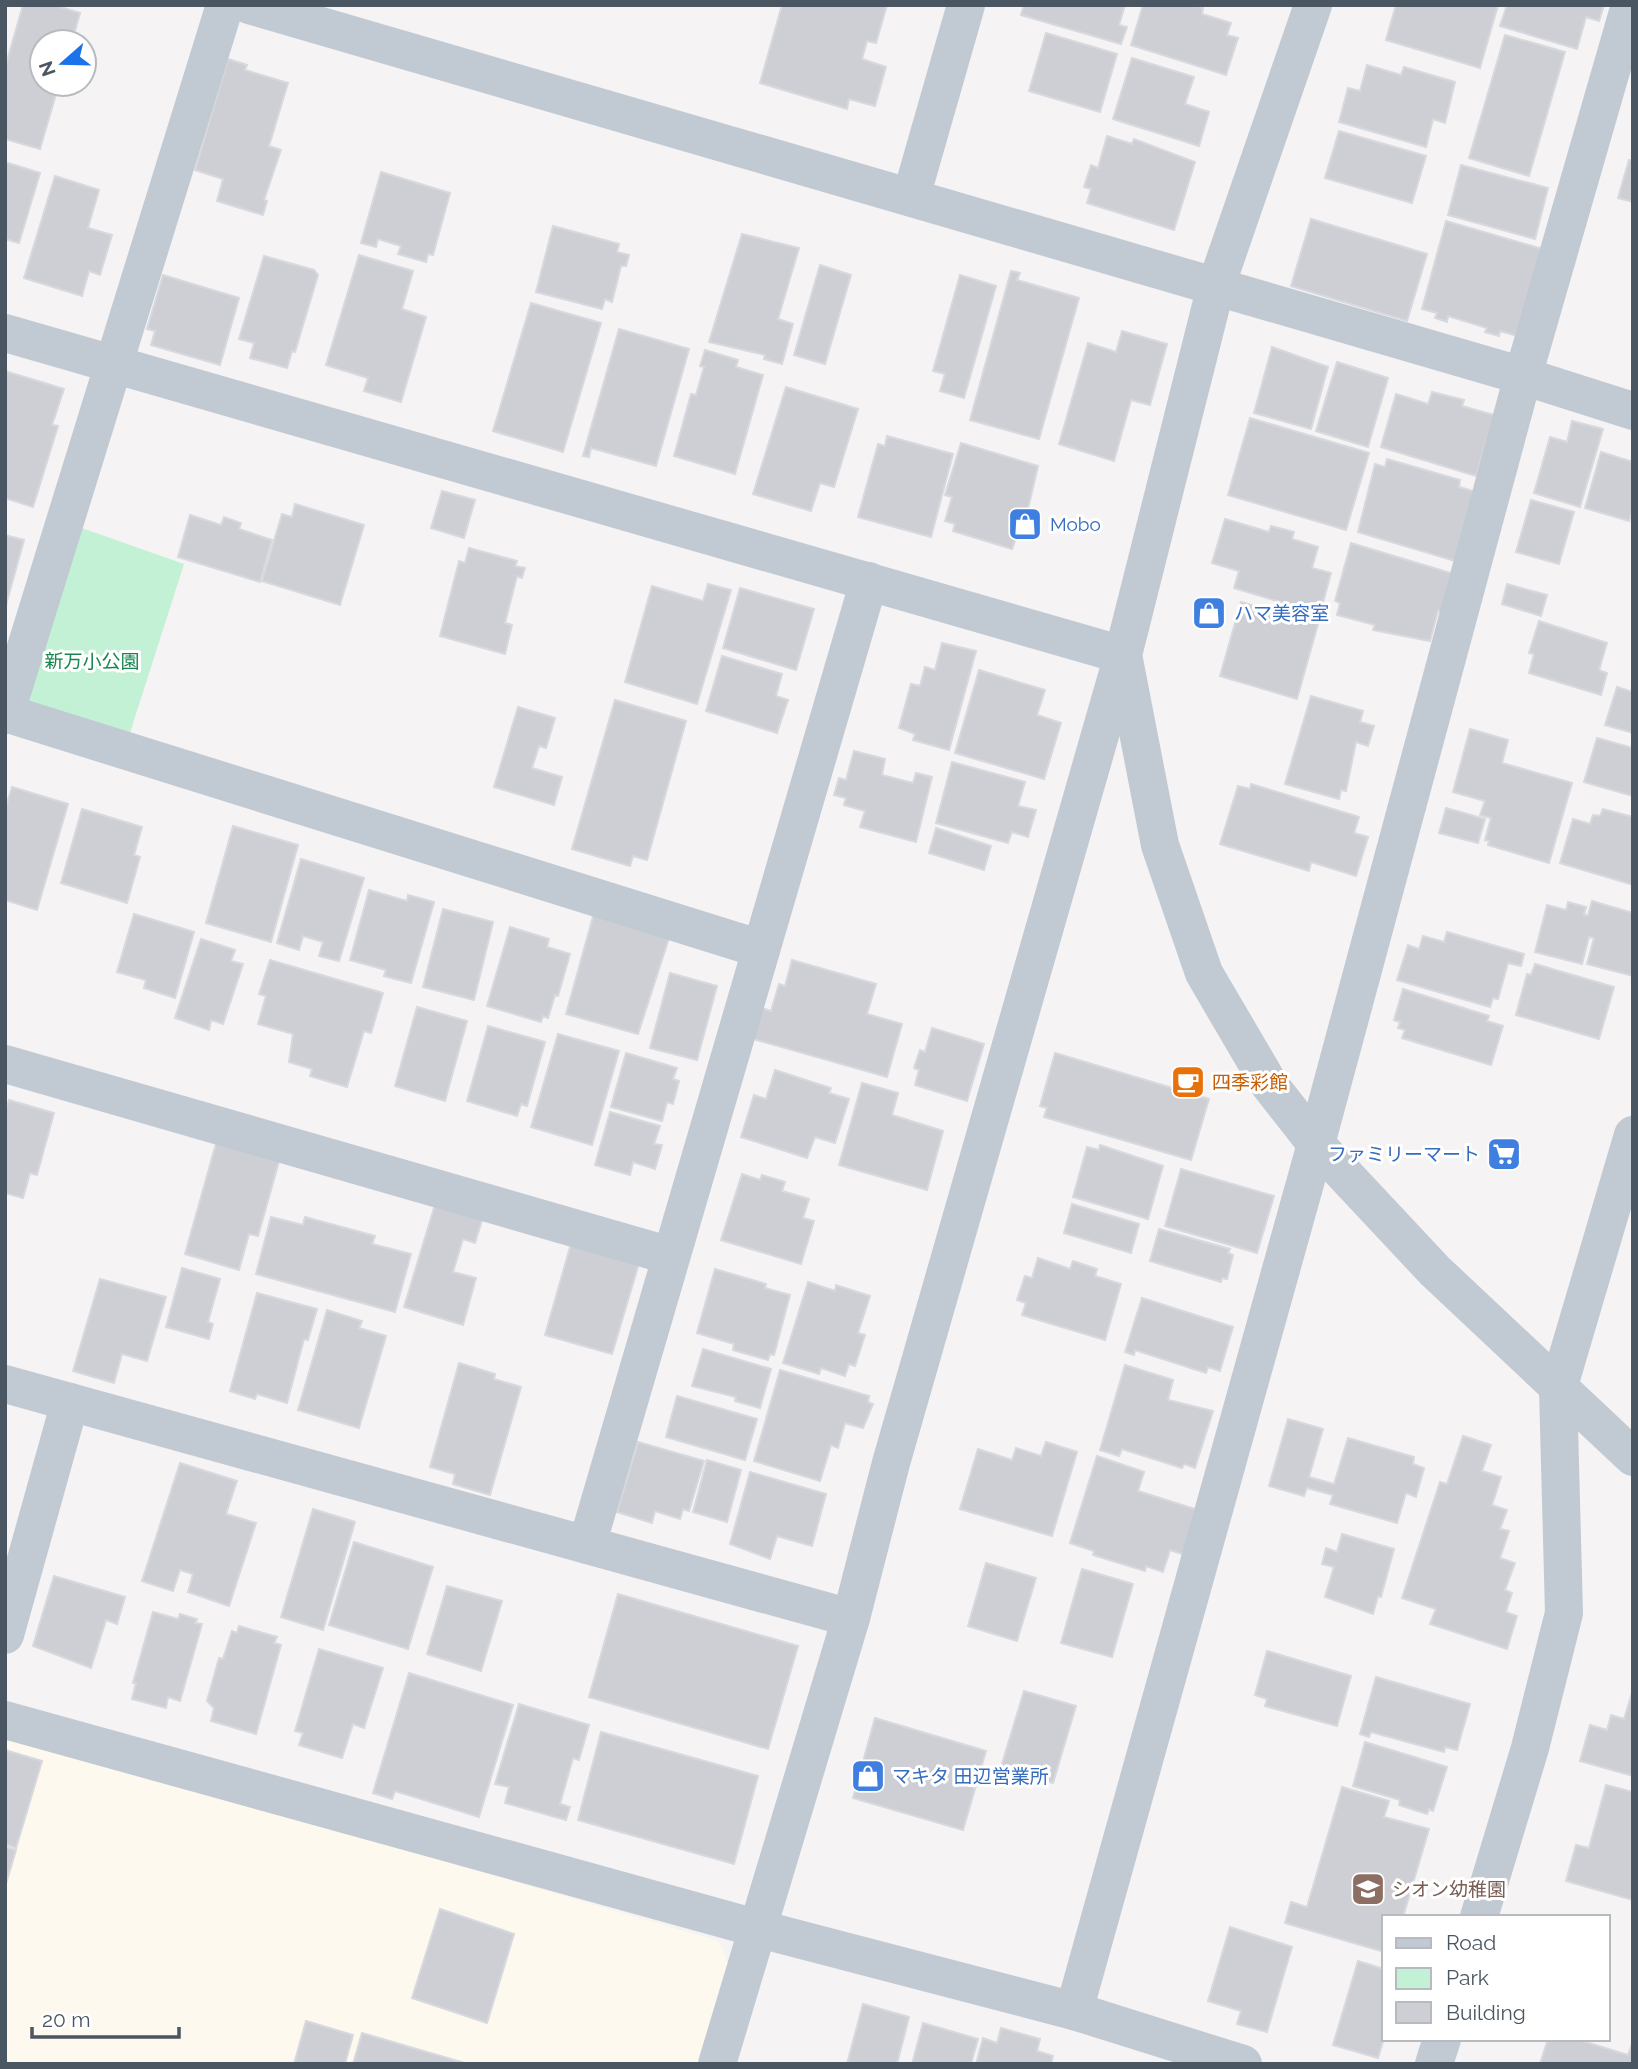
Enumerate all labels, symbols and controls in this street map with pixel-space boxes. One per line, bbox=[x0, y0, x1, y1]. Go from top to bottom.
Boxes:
north arrow bbox=[28, 28, 98, 98]
text: N bbox=[34, 58, 60, 79]
shop icon: Mobo bbox=[1006, 505, 1044, 543]
place label: Mobo bbox=[1050, 513, 1101, 535]
shop icon: ハマ美容室 bbox=[1190, 594, 1228, 632]
place label: ハマ美容室 bbox=[1234, 602, 1329, 624]
park label: 新万小公園 bbox=[44, 650, 140, 672]
cafe icon: 四季彩館 bbox=[1169, 1063, 1207, 1101]
place label: 四季彩館 bbox=[1212, 1071, 1288, 1093]
supermarket icon: ファミリーマート bbox=[1485, 1135, 1523, 1173]
place label: ファミリーマート bbox=[1328, 1143, 1480, 1165]
shop icon: マキタ 田辺営業所 bbox=[849, 1757, 887, 1795]
place label: マキタ 田辺営業所 bbox=[892, 1765, 1049, 1787]
school or university icon: シオン幼稚園 bbox=[1349, 1870, 1387, 1908]
place label: シオン幼稚園 bbox=[1392, 1878, 1506, 1900]
legend bbox=[1382, 1915, 1610, 2041]
text: Road bbox=[1446, 1930, 1496, 1955]
text: Park bbox=[1446, 1965, 1489, 1990]
scale bar bbox=[32, 1996, 178, 2040]
text: Building bbox=[1446, 2000, 1526, 2025]
text: 20 m bbox=[42, 2007, 90, 2032]

